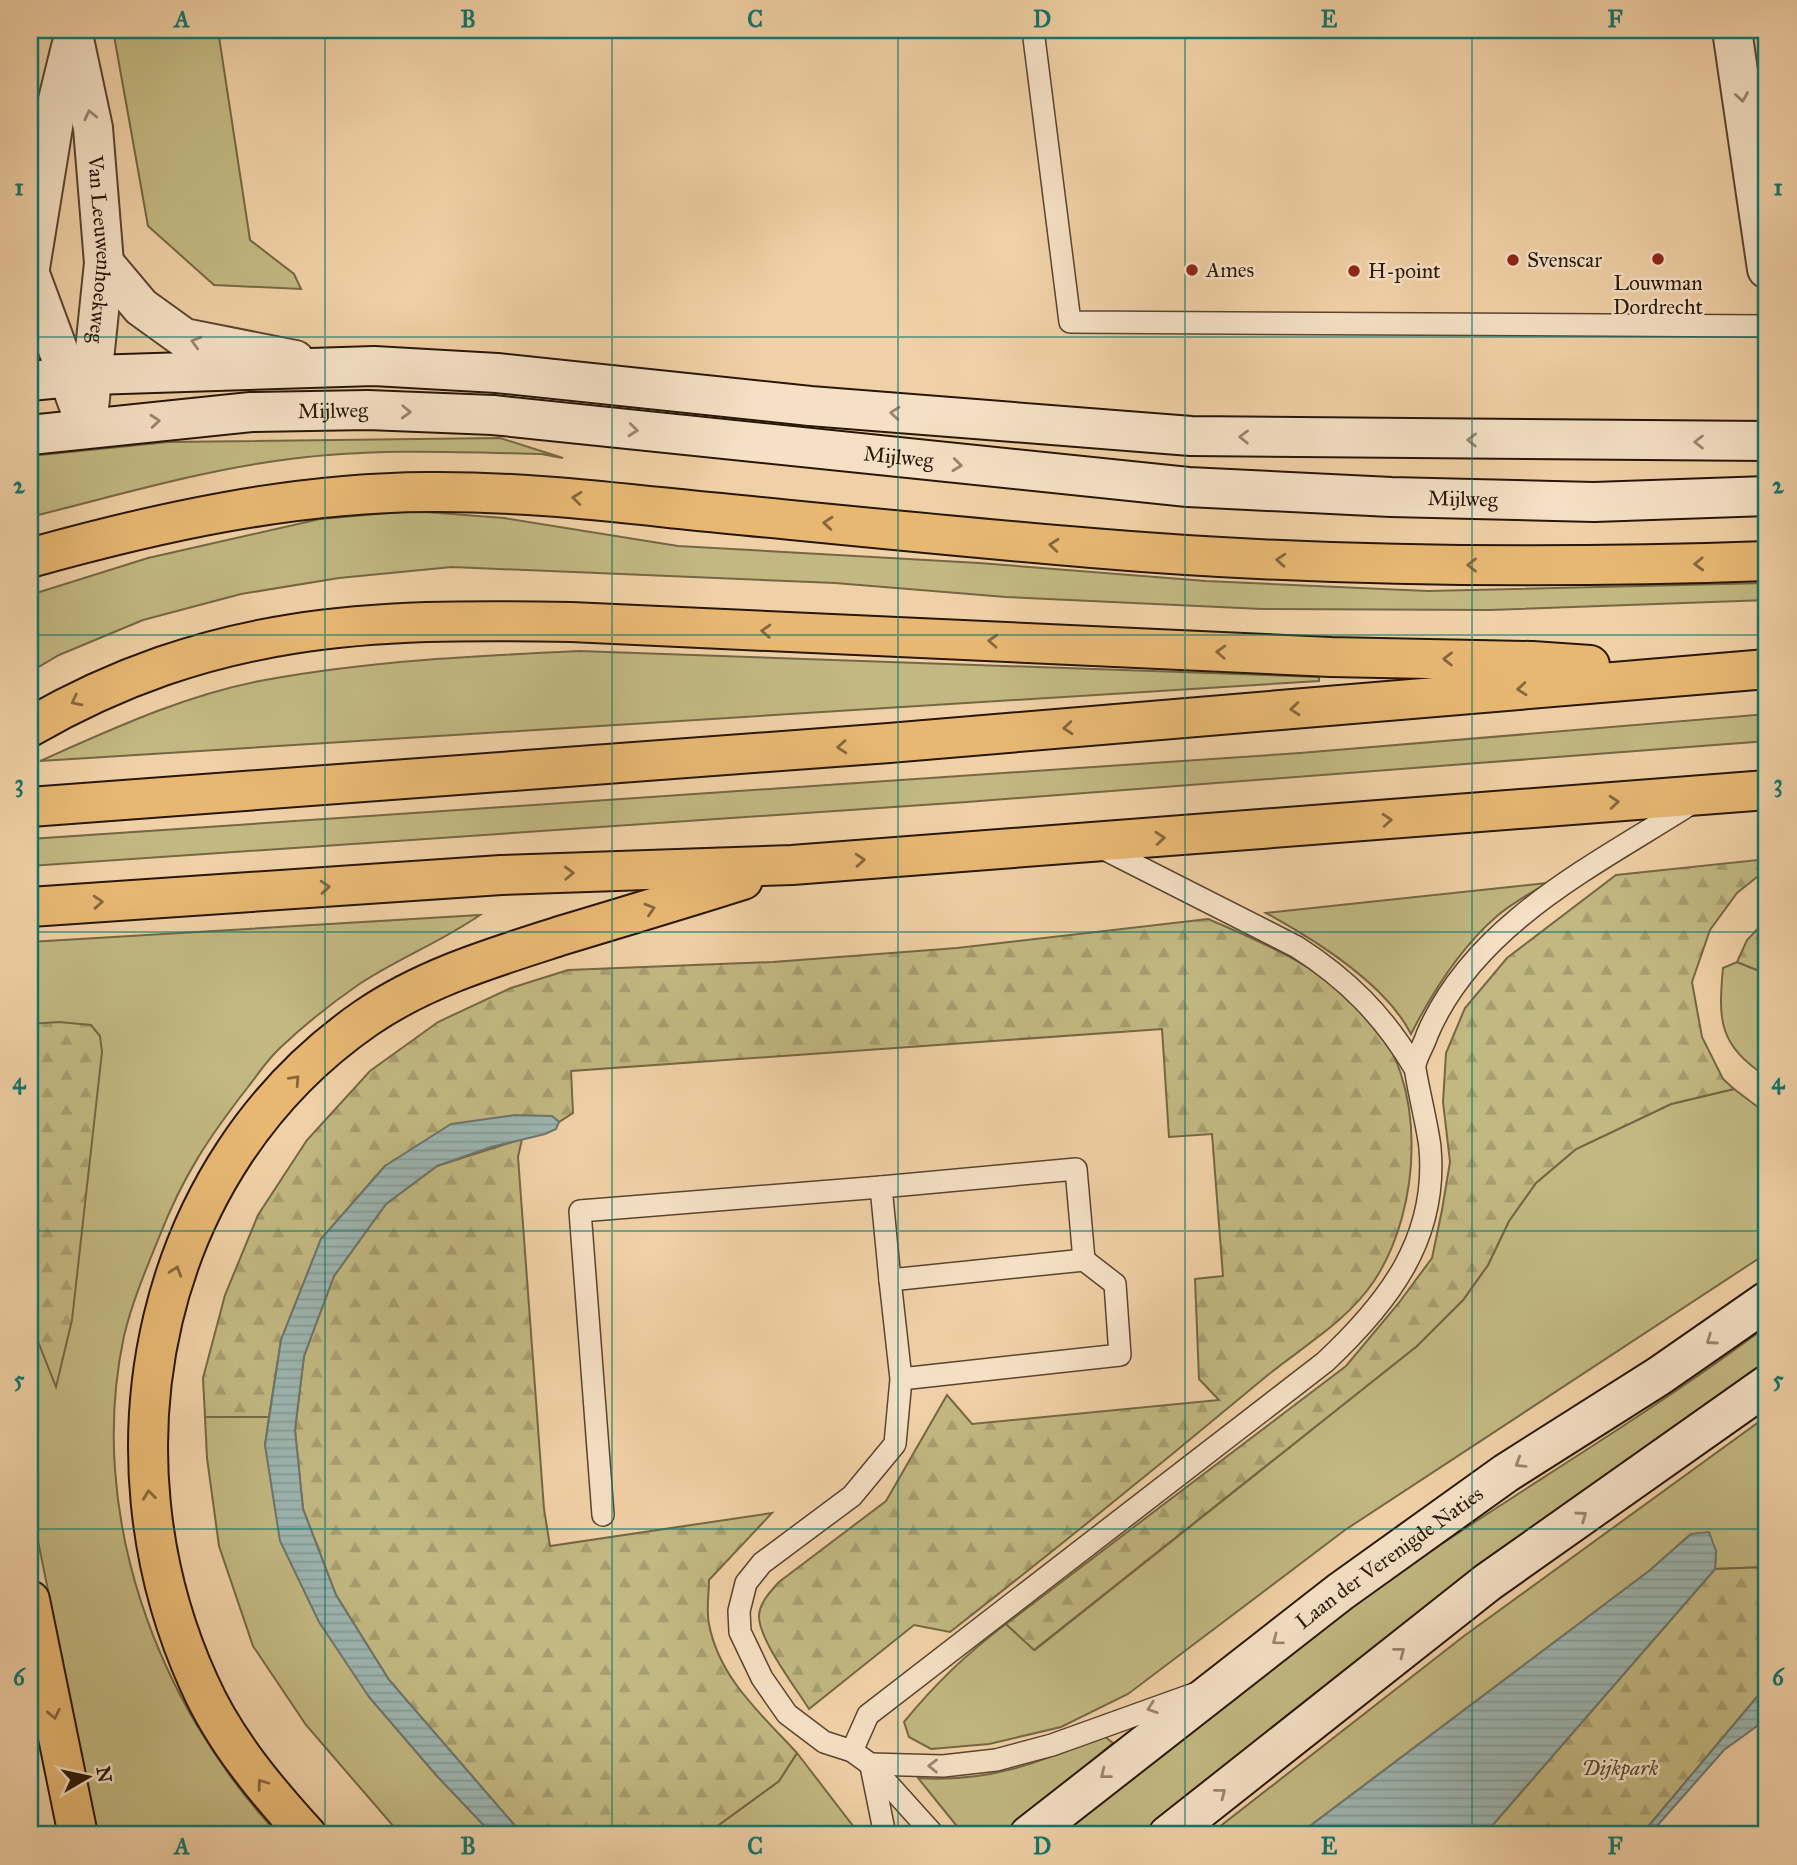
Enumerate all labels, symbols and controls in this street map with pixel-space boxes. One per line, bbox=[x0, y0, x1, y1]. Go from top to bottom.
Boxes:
text: A bbox=[172, 5, 190, 33]
text: B bbox=[460, 5, 476, 33]
text: C bbox=[747, 5, 763, 33]
text: D bbox=[1033, 5, 1051, 33]
text: E bbox=[1321, 5, 1338, 33]
text: F bbox=[1607, 5, 1623, 33]
one-way arrow bbox=[1735, 91, 1750, 103]
one-way arrow bbox=[84, 109, 99, 121]
street label: Van Leeuwenhoekweg bbox=[82, 153, 117, 345]
text: 1 bbox=[14, 173, 24, 201]
text: 1 bbox=[1773, 173, 1783, 201]
place label: Svenscar bbox=[1527, 247, 1602, 273]
marker: Louwman Dordrecht bbox=[1650, 251, 1666, 267]
marker: Svenscar bbox=[1505, 252, 1521, 268]
place label: Ames bbox=[1205, 257, 1254, 283]
place label: H-point bbox=[1368, 258, 1441, 284]
marker: Ames bbox=[1184, 262, 1200, 278]
marker: H-point bbox=[1346, 263, 1362, 279]
place label: Louwman Dordrecht bbox=[1613, 270, 1704, 320]
one-way arrow bbox=[190, 335, 202, 350]
street label: Mijlweg bbox=[298, 397, 368, 424]
one-way arrow bbox=[401, 404, 412, 419]
one-way arrow bbox=[889, 406, 900, 421]
one-way arrow bbox=[149, 413, 161, 428]
one-way arrow bbox=[628, 422, 639, 437]
one-way arrow bbox=[1238, 429, 1249, 445]
one-way arrow bbox=[1466, 432, 1476, 448]
one-way arrow bbox=[1693, 434, 1704, 450]
street label: Mijlweg bbox=[862, 440, 935, 474]
one-way arrow bbox=[951, 457, 962, 472]
text: 2 bbox=[13, 471, 25, 499]
text: 2 bbox=[1772, 471, 1784, 499]
street label: Mijlweg bbox=[1427, 485, 1498, 513]
one-way arrow bbox=[571, 491, 583, 506]
one-way arrow bbox=[822, 516, 833, 531]
one-way arrow bbox=[1048, 538, 1059, 553]
one-way arrow bbox=[1275, 553, 1286, 568]
one-way arrow bbox=[1693, 556, 1704, 571]
one-way arrow bbox=[1466, 557, 1476, 573]
one-way arrow bbox=[760, 623, 771, 638]
one-way arrow bbox=[988, 634, 999, 649]
one-way arrow bbox=[1215, 645, 1226, 660]
one-way arrow bbox=[1442, 651, 1453, 667]
one-way arrow bbox=[1516, 682, 1528, 697]
one-way arrow bbox=[71, 693, 83, 707]
one-way arrow bbox=[1289, 701, 1300, 716]
one-way arrow bbox=[1063, 720, 1074, 735]
one-way arrow bbox=[836, 739, 847, 754]
text: 3 bbox=[14, 769, 24, 798]
text: 3 bbox=[1773, 769, 1783, 798]
one-way arrow bbox=[1609, 795, 1620, 810]
one-way arrow bbox=[1382, 813, 1393, 828]
one-way arrow bbox=[1155, 831, 1166, 846]
one-way arrow bbox=[855, 853, 866, 868]
one-way arrow bbox=[564, 865, 575, 880]
one-way arrow bbox=[320, 880, 331, 895]
one-way arrow bbox=[93, 895, 104, 910]
one-way arrow bbox=[643, 902, 655, 917]
text: 4 bbox=[13, 1067, 27, 1095]
text: 4 bbox=[1772, 1067, 1786, 1095]
one-way arrow bbox=[287, 1075, 300, 1088]
one-way arrow bbox=[168, 1266, 182, 1278]
one-way arrow bbox=[1706, 1332, 1719, 1344]
text: 5 bbox=[14, 1365, 25, 1393]
text: 5 bbox=[1773, 1365, 1784, 1393]
one-way arrow bbox=[1515, 1455, 1528, 1468]
street label: Laan der Verenigde Naties bbox=[1291, 1481, 1488, 1635]
one-way arrow bbox=[142, 1489, 157, 1501]
one-way arrow bbox=[1574, 1512, 1587, 1524]
one-way arrow bbox=[1272, 1632, 1284, 1644]
one-way arrow bbox=[1392, 1647, 1404, 1660]
text: 6 bbox=[13, 1663, 26, 1691]
text: 6 bbox=[1772, 1663, 1785, 1691]
one-way arrow bbox=[1146, 1700, 1158, 1714]
one-way arrow bbox=[45, 1708, 60, 1720]
north arrow bbox=[52, 1742, 122, 1812]
park label: Dijkpark bbox=[1582, 1755, 1659, 1781]
one-way arrow bbox=[927, 1758, 938, 1773]
text: N bbox=[92, 1765, 117, 1784]
one-way arrow bbox=[1101, 1766, 1113, 1779]
one-way arrow bbox=[258, 1779, 270, 1792]
one-way arrow bbox=[1214, 1788, 1226, 1801]
text: A bbox=[172, 1832, 190, 1860]
text: B bbox=[460, 1832, 476, 1860]
text: C bbox=[747, 1832, 763, 1860]
text: D bbox=[1033, 1832, 1051, 1860]
text: E bbox=[1321, 1832, 1338, 1860]
text: F bbox=[1607, 1832, 1623, 1860]

